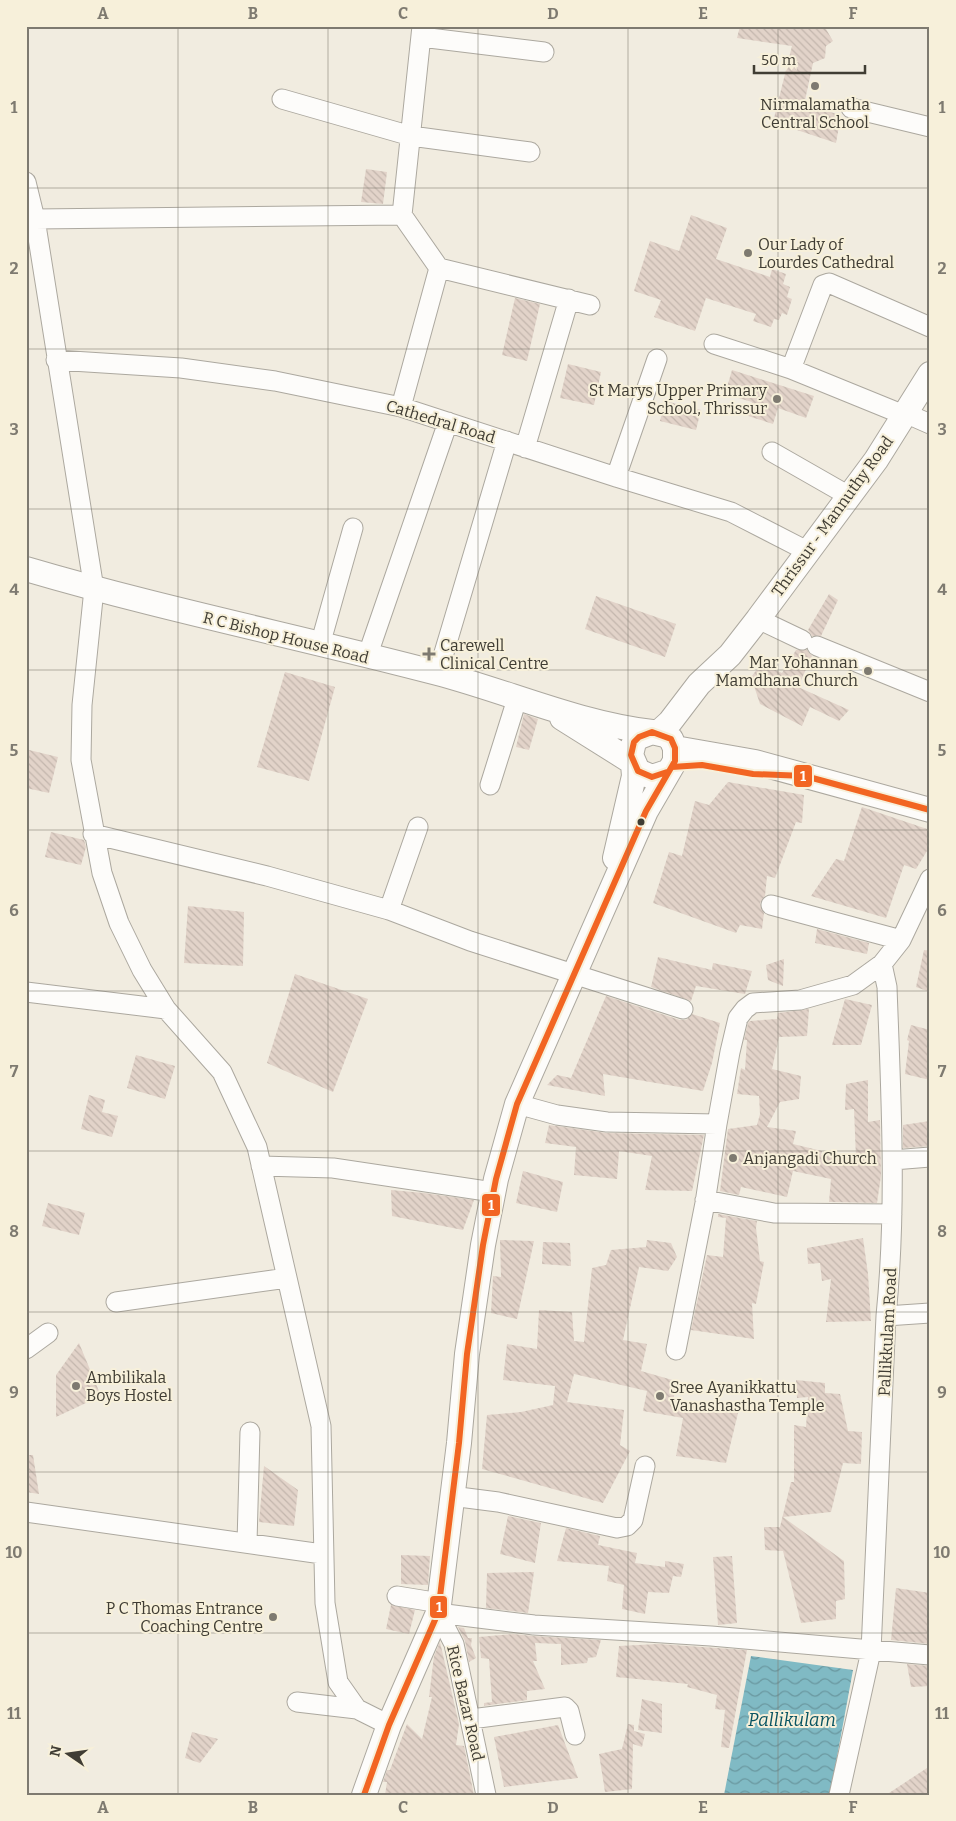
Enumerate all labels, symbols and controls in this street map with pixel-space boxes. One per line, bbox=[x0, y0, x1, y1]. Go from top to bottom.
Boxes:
text: A bbox=[97, 4, 109, 23]
text: B bbox=[248, 4, 258, 23]
text: C bbox=[398, 4, 408, 23]
text: D bbox=[547, 4, 559, 23]
text: E bbox=[698, 4, 708, 23]
text: F bbox=[849, 4, 858, 23]
scale bar bbox=[754, 42, 865, 74]
text: 50 m bbox=[761, 51, 797, 69]
marker: Nirmalamatha Central School bbox=[809, 80, 821, 92]
place label: Nirmalamatha Central School bbox=[760, 95, 870, 132]
text: 1 bbox=[11, 98, 18, 117]
text: 1 bbox=[939, 98, 946, 117]
place label: Our Lady of Lourdes Cathedral bbox=[758, 235, 894, 272]
marker: Our Lady of Lourdes Cathedral bbox=[742, 247, 754, 259]
text: 2 bbox=[9, 259, 19, 278]
text: 2 bbox=[937, 259, 947, 278]
place label: St Marys Upper Primary School, Thrissur bbox=[589, 381, 768, 418]
marker: St Marys Upper Primary School, Thrissur bbox=[771, 393, 783, 405]
street label: Cathedral Road bbox=[384, 396, 498, 447]
text: 3 bbox=[9, 420, 19, 439]
text: 3 bbox=[937, 420, 947, 439]
street label: Thrissur - Mannuthy Road bbox=[768, 432, 897, 600]
text: 4 bbox=[9, 580, 19, 599]
text: 4 bbox=[937, 580, 947, 599]
street label: R C Bishop House Road bbox=[201, 608, 371, 667]
place label: Carewell Clinical Centre bbox=[440, 636, 549, 673]
marker: Carewell Clinical Centre bbox=[422, 647, 436, 661]
place label: Mar Yohannan Mamdhana Church bbox=[715, 653, 858, 690]
marker: Mar Yohannan Mamdhana Church bbox=[862, 665, 874, 677]
text: 5 bbox=[10, 741, 19, 760]
text: 5 bbox=[938, 741, 947, 760]
line badge: 1 bbox=[793, 764, 813, 788]
text: 1 bbox=[800, 768, 806, 785]
unlabelled marker bbox=[636, 817, 646, 827]
text: 6 bbox=[9, 901, 19, 920]
text: 6 bbox=[937, 901, 947, 920]
text: 7 bbox=[10, 1062, 19, 1081]
text: 7 bbox=[938, 1062, 947, 1081]
place label: Anjangadi Church bbox=[743, 1149, 877, 1168]
marker: Anjangadi Church bbox=[727, 1152, 739, 1164]
line badge: 1 bbox=[481, 1193, 501, 1217]
text: 1 bbox=[488, 1197, 494, 1214]
text: 8 bbox=[9, 1222, 19, 1241]
text: 8 bbox=[937, 1222, 947, 1241]
street label: Pallikkulam Road bbox=[875, 1267, 900, 1397]
place label: Ambilikala Boys Hostel bbox=[86, 1368, 173, 1405]
place label: Sree Ayanikkattu Vanashastha Temple bbox=[670, 1378, 824, 1415]
marker: Ambilikala Boys Hostel bbox=[70, 1380, 82, 1392]
text: 9 bbox=[9, 1383, 19, 1402]
text: 9 bbox=[937, 1383, 947, 1402]
marker: Sree Ayanikkattu Vanashastha Temple bbox=[654, 1390, 666, 1402]
text: 10 bbox=[5, 1543, 23, 1562]
text: 10 bbox=[933, 1543, 951, 1562]
line badge: 1 bbox=[429, 1595, 448, 1619]
place label: P C Thomas Entrance Coaching Centre bbox=[106, 1599, 263, 1636]
text: 1 bbox=[436, 1599, 442, 1616]
marker: P C Thomas Entrance Coaching Centre bbox=[267, 1611, 279, 1623]
street label: Rice Bazar Road bbox=[443, 1643, 488, 1763]
text: 11 bbox=[7, 1704, 21, 1723]
text: 11 bbox=[935, 1704, 949, 1723]
water label: Pallikulam bbox=[748, 1709, 836, 1731]
north arrow bbox=[42, 1728, 92, 1778]
text: N bbox=[46, 1744, 65, 1758]
text: A bbox=[97, 1798, 109, 1817]
text: B bbox=[248, 1798, 258, 1817]
text: C bbox=[398, 1798, 408, 1817]
text: D bbox=[547, 1798, 559, 1817]
text: E bbox=[698, 1798, 708, 1817]
text: F bbox=[849, 1798, 858, 1817]

